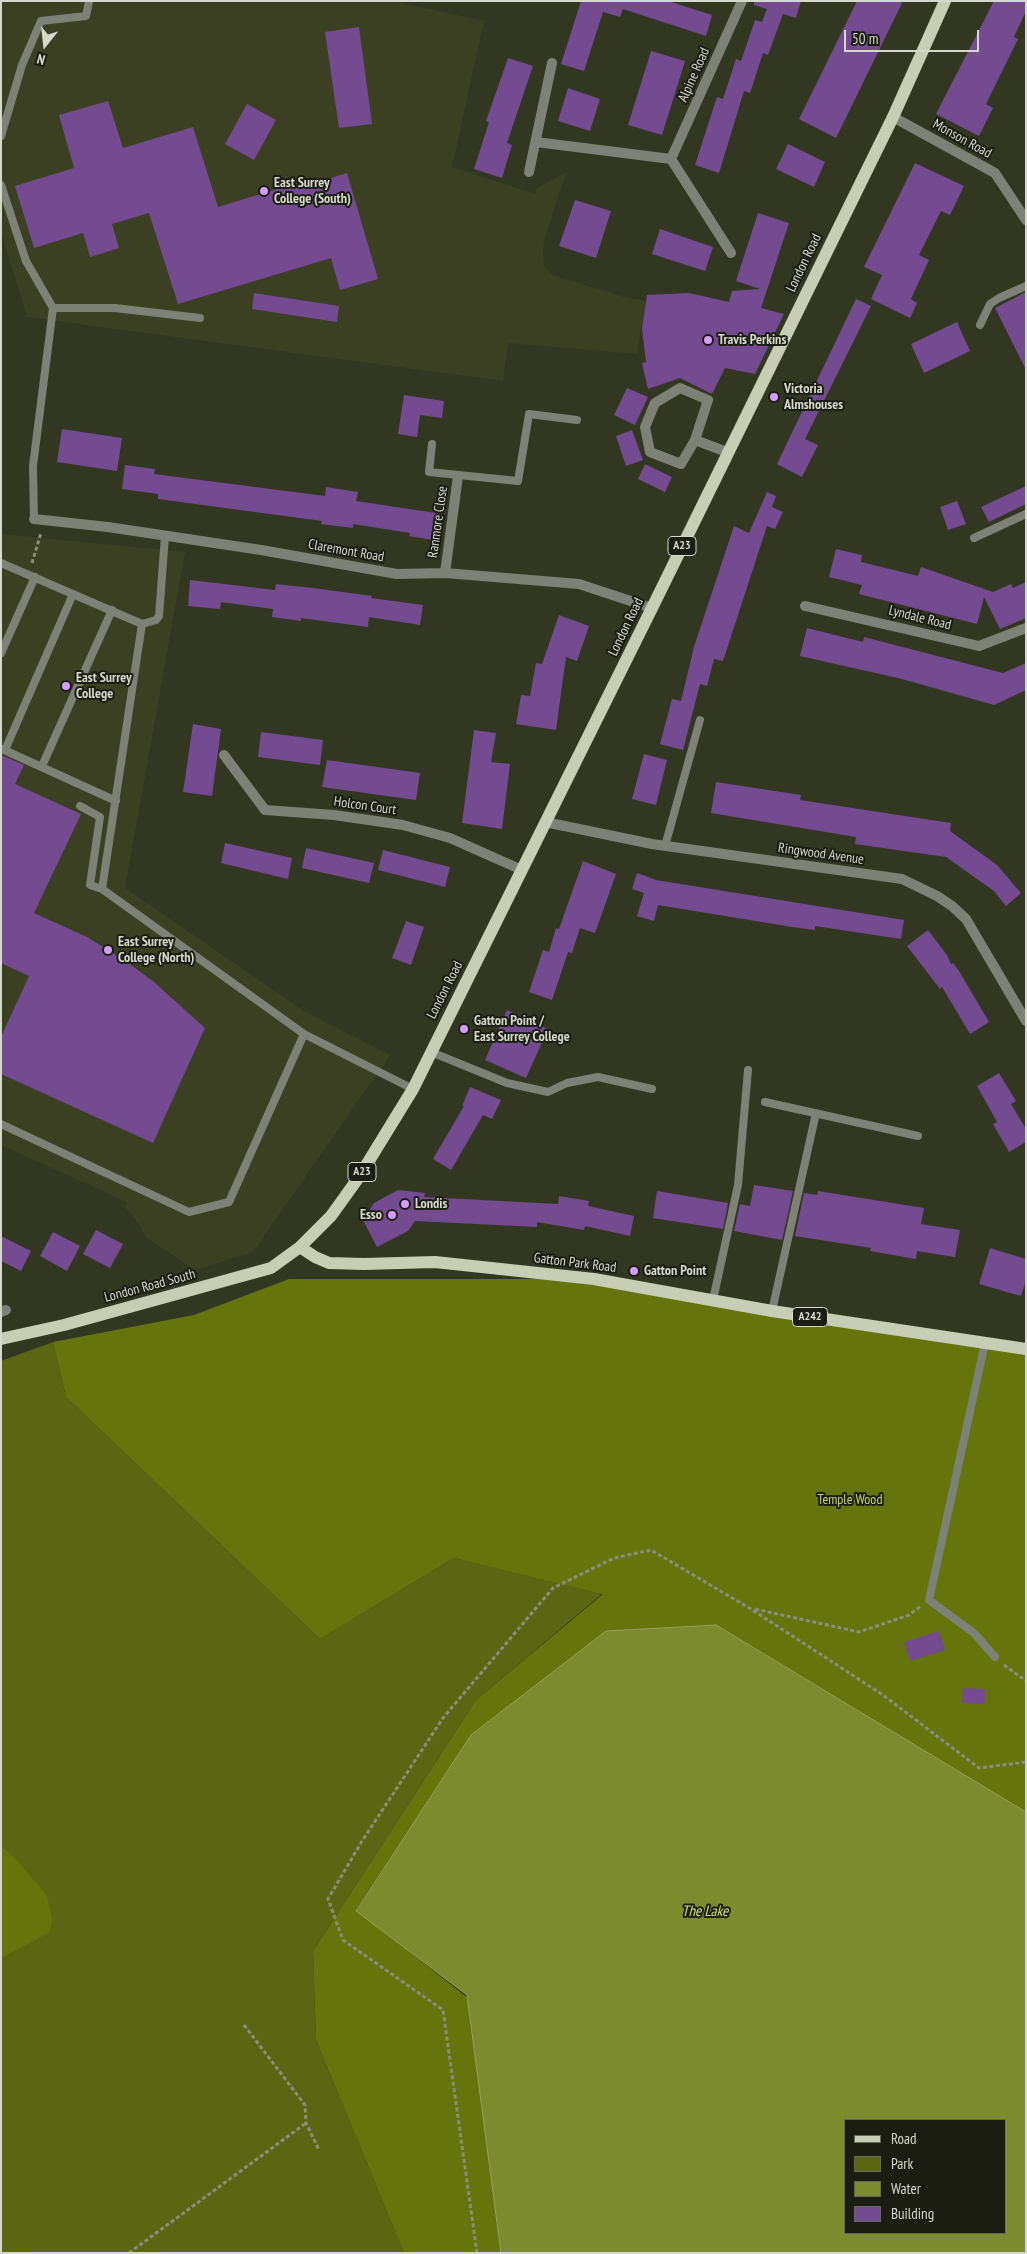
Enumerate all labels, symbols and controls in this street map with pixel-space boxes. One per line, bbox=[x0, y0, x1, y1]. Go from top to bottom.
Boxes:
north arrow bbox=[20, 20, 70, 70]
scale bar bbox=[847, 20, 982, 52]
text: 50 m bbox=[852, 29, 878, 48]
street label: Alpine Road bbox=[675, 45, 713, 105]
text: N bbox=[35, 50, 47, 69]
street label: Monson Road bbox=[930, 116, 994, 162]
place label: East Surrey College (South) bbox=[274, 175, 351, 208]
marker: East Surrey College (South) bbox=[258, 185, 270, 197]
street label: London Road bbox=[783, 231, 825, 295]
place label: Travis Perkins bbox=[718, 332, 786, 348]
marker: Travis Perkins bbox=[702, 334, 714, 346]
place label: Victoria Almshouses bbox=[784, 381, 843, 414]
marker: Victoria Almshouses bbox=[768, 391, 780, 403]
street label: Ranmore Close bbox=[425, 485, 451, 559]
street label: Claremont Road bbox=[307, 536, 385, 566]
road number: A23 bbox=[668, 536, 696, 556]
street label: London Road bbox=[605, 595, 647, 659]
street label: Lyndale Road bbox=[887, 602, 953, 634]
place label: East Surrey College bbox=[76, 670, 132, 702]
marker: East Surrey College bbox=[60, 680, 72, 692]
street label: Holcon Court bbox=[333, 793, 397, 819]
street label: Ringwood Avenue bbox=[777, 840, 865, 868]
place label: East Surrey College (North) bbox=[118, 934, 194, 966]
marker: East Surrey College (North) bbox=[102, 944, 114, 956]
street label: London Road bbox=[423, 958, 467, 1022]
place label: Gatton Point / East Surrey College bbox=[474, 1013, 570, 1046]
marker: Gatton Point / East Surrey College bbox=[458, 1023, 470, 1035]
road number: A23 bbox=[348, 1162, 376, 1182]
place label: Londis bbox=[415, 1196, 447, 1212]
marker: Londis bbox=[399, 1198, 411, 1210]
place label: Esso bbox=[360, 1207, 382, 1223]
marker: Esso bbox=[386, 1209, 398, 1221]
street label: Gatton Park Road bbox=[533, 1250, 617, 1276]
place label: Gatton Point bbox=[644, 1263, 706, 1279]
marker: Gatton Point bbox=[628, 1265, 640, 1277]
street label: London Road South bbox=[103, 1266, 197, 1306]
road number: A242 bbox=[792, 1308, 828, 1326]
park label: Temple Wood bbox=[818, 1492, 882, 1508]
water label: The Lake bbox=[682, 1903, 728, 1921]
legend bbox=[844, 2119, 1007, 2234]
text: Road bbox=[891, 2129, 917, 2148]
text: Park bbox=[891, 2154, 913, 2173]
text: Water bbox=[891, 2179, 921, 2198]
text: Building bbox=[891, 2204, 934, 2223]

